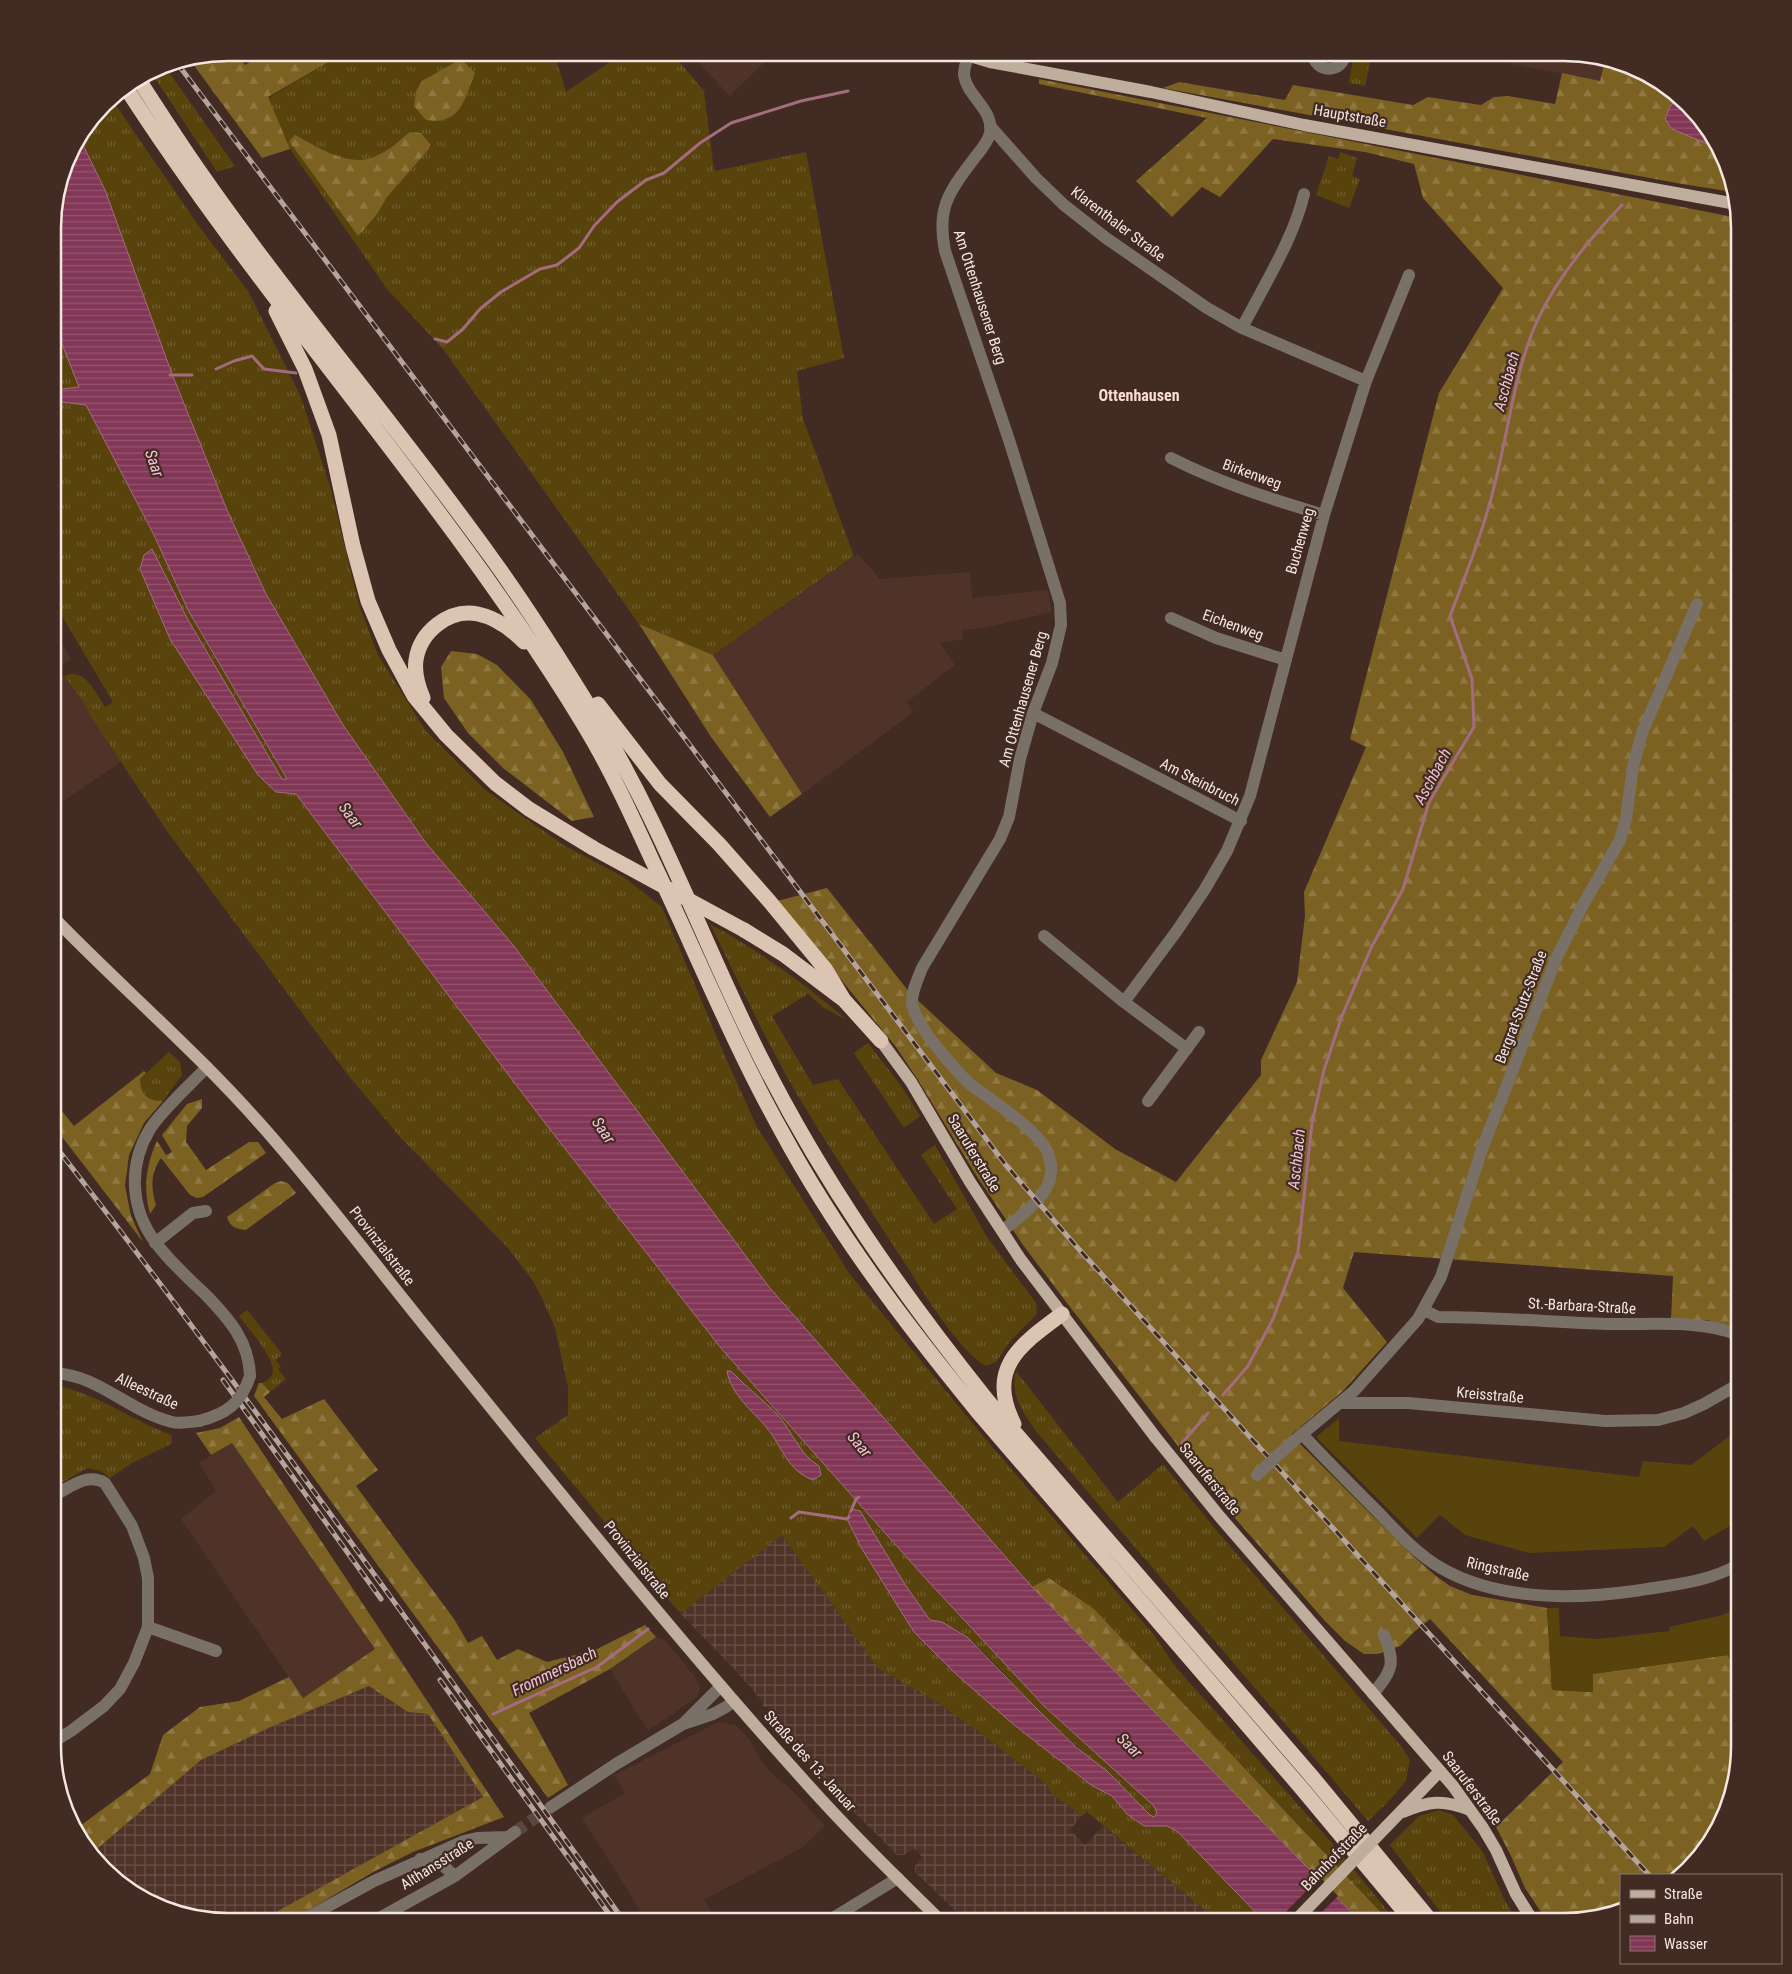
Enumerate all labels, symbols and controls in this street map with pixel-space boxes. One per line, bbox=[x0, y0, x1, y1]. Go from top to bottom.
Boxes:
street label: Hauptstraße bbox=[1312, 101, 1388, 131]
street label: Klarenthaler Straße bbox=[1067, 183, 1169, 265]
street label: Am Ottenhausener Berg bbox=[950, 227, 1010, 367]
water label: Aschbach bbox=[1489, 349, 1523, 414]
district label: Ottenhausen bbox=[1098, 386, 1180, 405]
water label: Saar bbox=[141, 447, 168, 481]
street label: Birkenweg bbox=[1220, 455, 1284, 493]
street label: Buchenweg bbox=[1282, 506, 1318, 576]
street label: Eichenweg bbox=[1200, 606, 1266, 644]
street label: Am Ottenhausener Berg bbox=[995, 629, 1051, 769]
water label: Aschbach bbox=[1409, 745, 1455, 808]
street label: Am Steinbruch bbox=[1157, 754, 1243, 810]
water label: Saar bbox=[335, 799, 367, 833]
street label: Bergrat-Stutz-Straße bbox=[1491, 948, 1551, 1066]
street label: Saaruferstraße bbox=[944, 1111, 1004, 1195]
water label: Saar bbox=[588, 1114, 620, 1148]
water label: Aschbach bbox=[1284, 1128, 1309, 1191]
street label: Provinzialstraße bbox=[345, 1203, 419, 1289]
street label: St.-Barbara-Straße bbox=[1528, 1294, 1636, 1318]
street label: Alleestraße bbox=[113, 1369, 181, 1413]
street label: Kreisstraße bbox=[1456, 1383, 1524, 1407]
water label: Saar bbox=[843, 1428, 877, 1462]
street label: Saaruferstraße bbox=[1175, 1439, 1245, 1519]
street label: Provinzialstraße bbox=[600, 1517, 674, 1603]
street label: Ringstraße bbox=[1465, 1553, 1531, 1585]
water label: Frommersbach bbox=[509, 1643, 600, 1700]
street label: Straße des 13. Januar bbox=[760, 1707, 860, 1816]
water label: Saar bbox=[1113, 1729, 1147, 1763]
street label: Saaruferstraße bbox=[1438, 1748, 1506, 1828]
street label: Bahnhofstraße bbox=[1297, 1819, 1371, 1895]
street label: Althansstraße bbox=[397, 1834, 477, 1894]
legend bbox=[1620, 1874, 1782, 1964]
text: Straße bbox=[1664, 1885, 1703, 1903]
text: Bahn bbox=[1664, 1910, 1694, 1928]
text: Wasser bbox=[1664, 1935, 1708, 1953]

